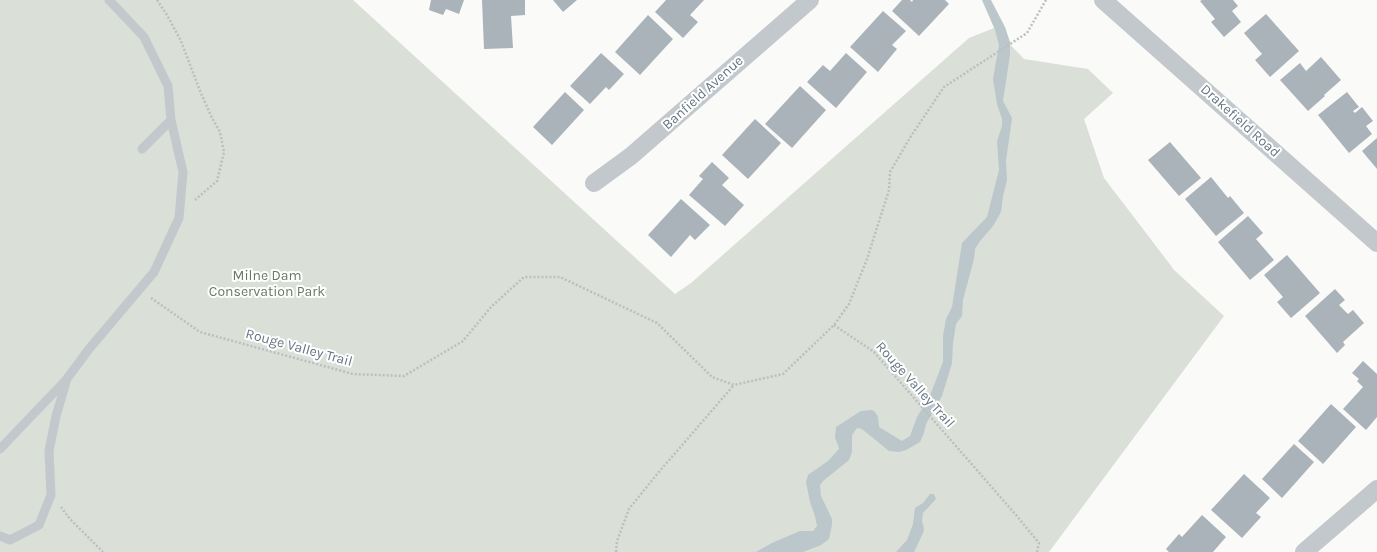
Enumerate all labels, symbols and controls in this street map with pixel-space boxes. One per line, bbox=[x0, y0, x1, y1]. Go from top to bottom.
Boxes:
street label: Banfield Avenue bbox=[659, 52, 747, 134]
street label: Drakefield Road bbox=[1197, 81, 1283, 161]
park label: Milne Dam Conservation Park bbox=[209, 268, 325, 300]
street label: Rouge Valley Trail bbox=[244, 326, 354, 370]
street label: Rouge Valley Trail bbox=[872, 339, 958, 431]

